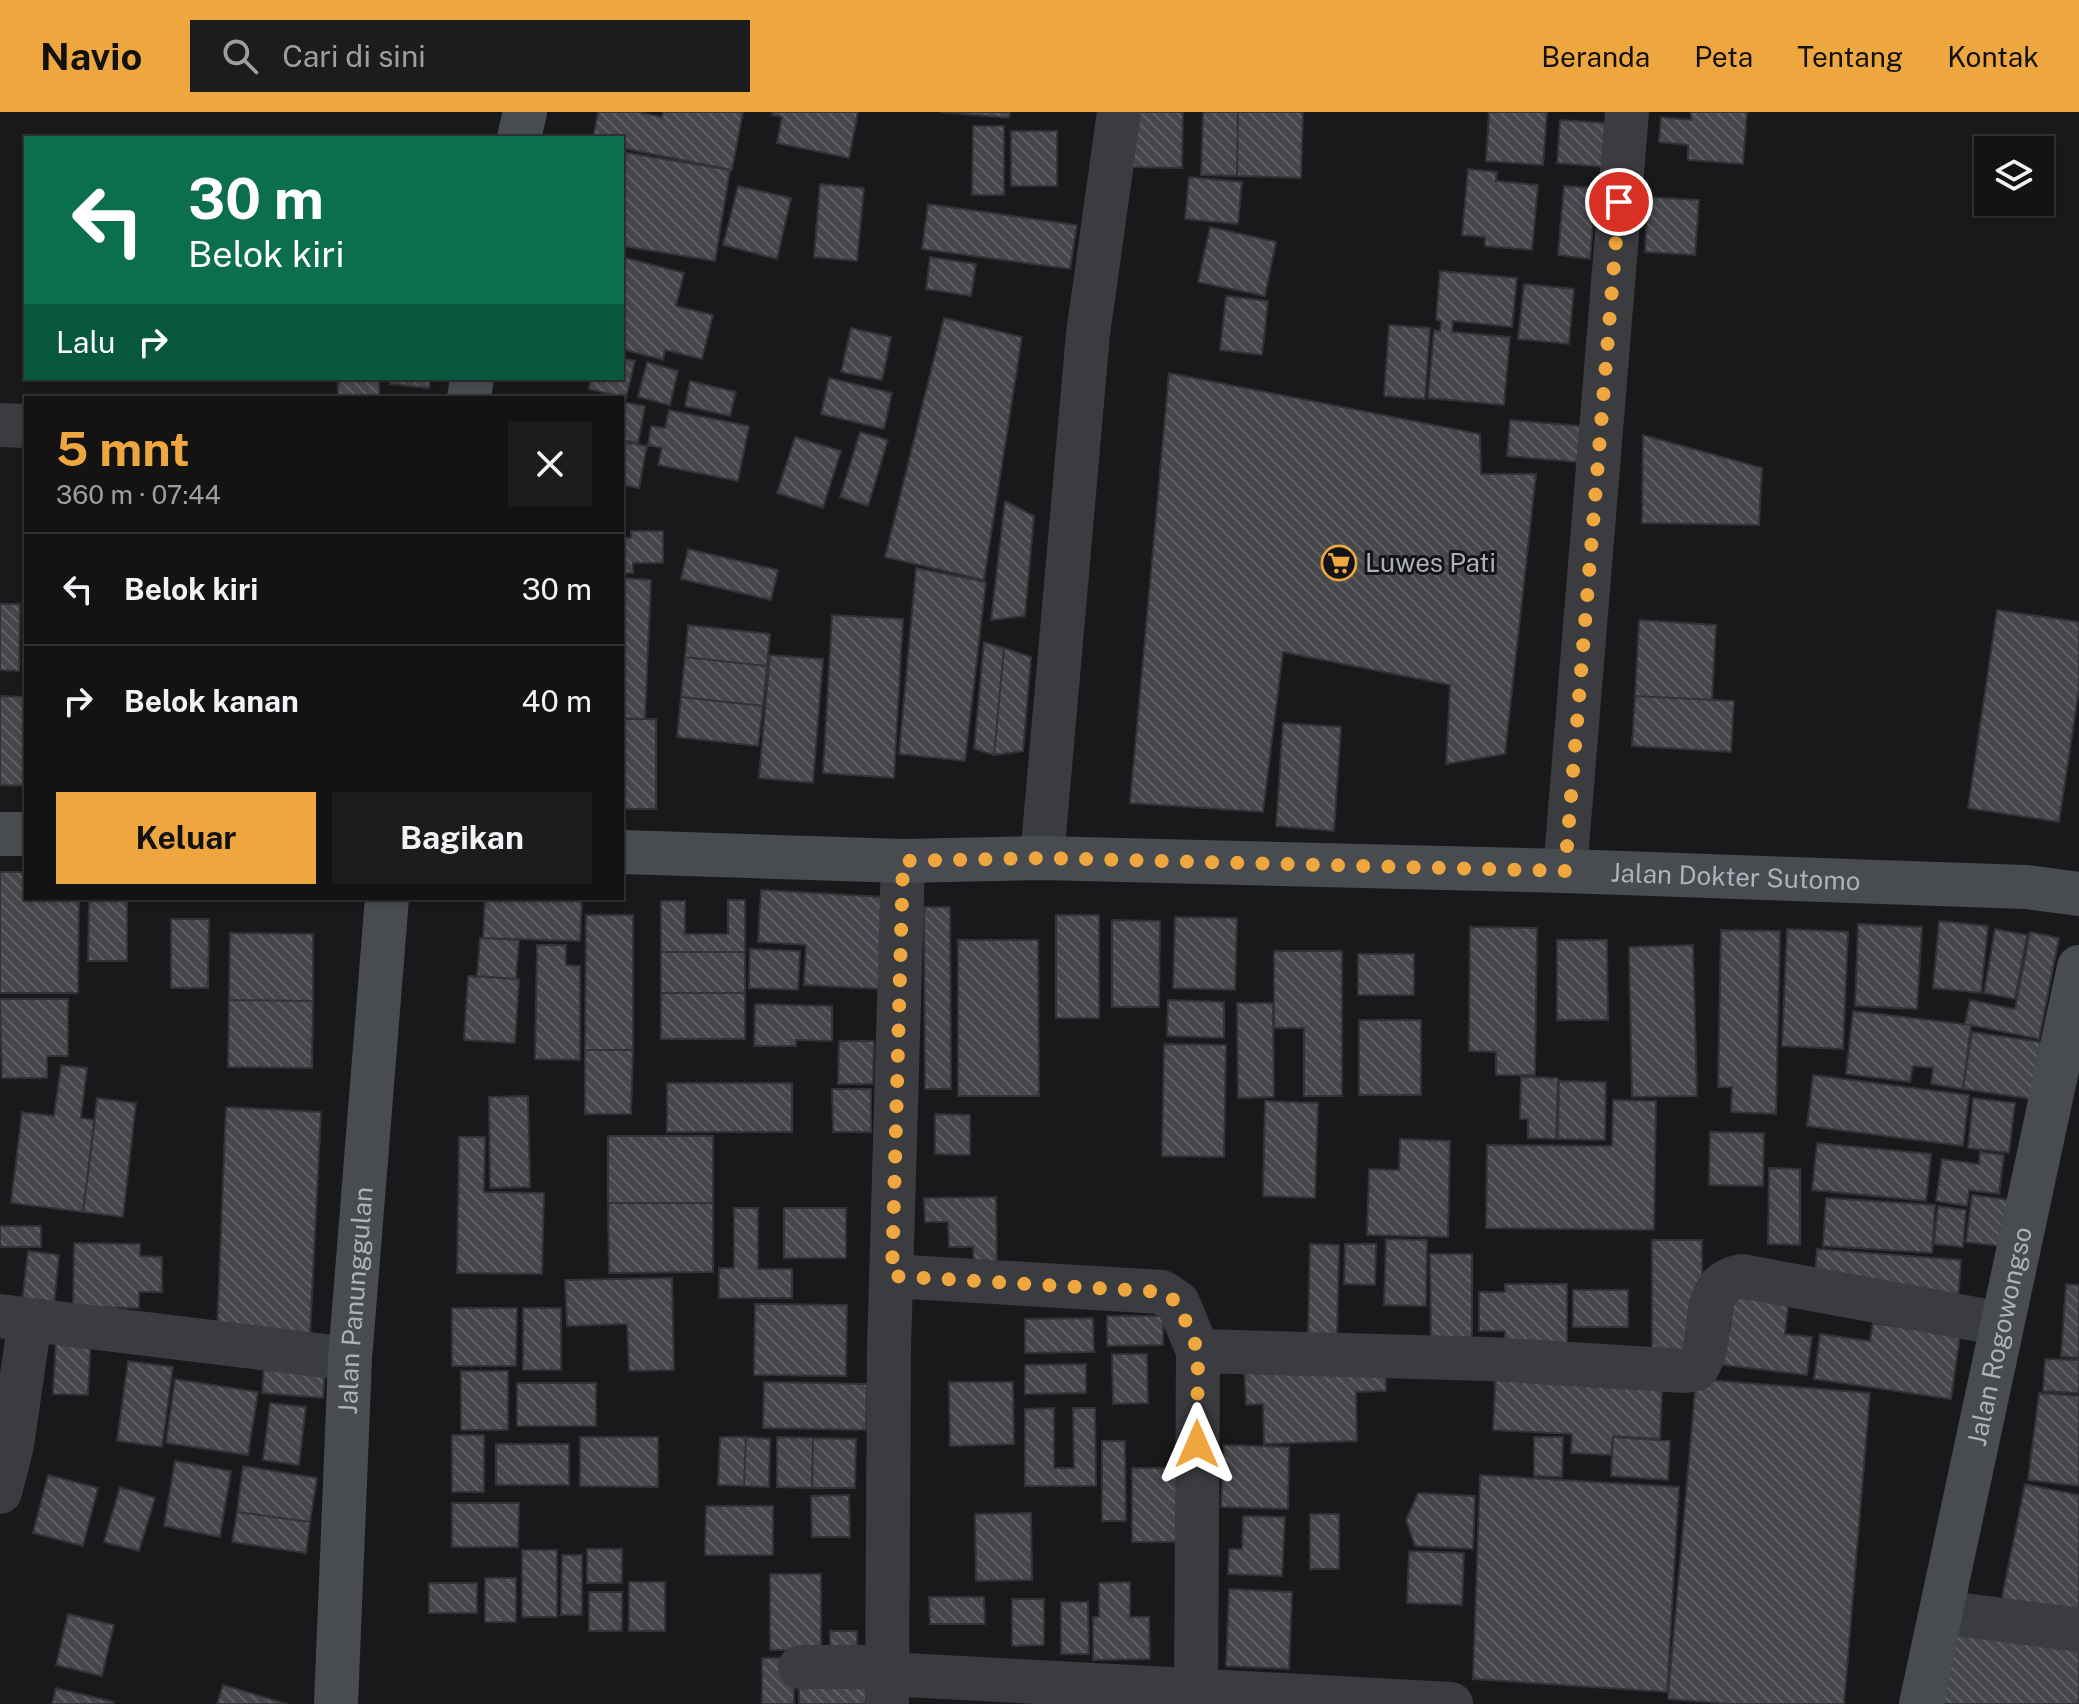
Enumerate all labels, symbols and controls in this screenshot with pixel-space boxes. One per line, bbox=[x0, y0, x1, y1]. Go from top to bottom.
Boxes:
search box bbox=[190, 20, 750, 92]
text: Navio bbox=[40, 34, 142, 79]
icon: search bbox=[218, 34, 262, 78]
text: Cari di sini bbox=[282, 38, 426, 74]
text: Beranda bbox=[1541, 40, 1650, 73]
text: Peta bbox=[1694, 40, 1753, 73]
text: Tentang bbox=[1797, 40, 1903, 73]
text: Kontak bbox=[1947, 40, 2039, 73]
map controls bbox=[1974, 136, 2054, 216]
button: layers bbox=[1974, 136, 2054, 216]
text: 30 m bbox=[188, 166, 324, 232]
icon: left bbox=[56, 168, 160, 272]
pin bbox=[1585, 168, 1653, 236]
icon: arrive bbox=[1597, 180, 1641, 224]
text: Belok kiri bbox=[188, 233, 344, 275]
icon: right bbox=[131, 320, 175, 364]
text: Lalu bbox=[56, 324, 115, 360]
text: 5 mnt bbox=[56, 420, 190, 477]
button: close bbox=[508, 422, 592, 506]
text: 360 m · 07:44 bbox=[56, 479, 221, 510]
supermarket icon: Luwes Pati bbox=[1320, 544, 1358, 582]
place label: Luwes Pati bbox=[1365, 547, 1496, 578]
icon: left bbox=[56, 567, 100, 611]
text: Belok kiri bbox=[124, 571, 258, 607]
text: 30 m bbox=[522, 571, 592, 607]
icon: right bbox=[56, 679, 100, 723]
text: Belok kanan bbox=[124, 683, 299, 719]
text: 40 m bbox=[522, 683, 592, 719]
button: Keluar bbox=[56, 792, 316, 884]
button: Bagikan bbox=[332, 792, 592, 884]
street label: Jalan Dokter Sutomo bbox=[1610, 857, 1861, 896]
street label: Jalan Panunggulan bbox=[332, 1186, 379, 1415]
street label: Jalan Rogowongso bbox=[1961, 1224, 2038, 1449]
position arrow bbox=[1155, 1402, 1239, 1486]

